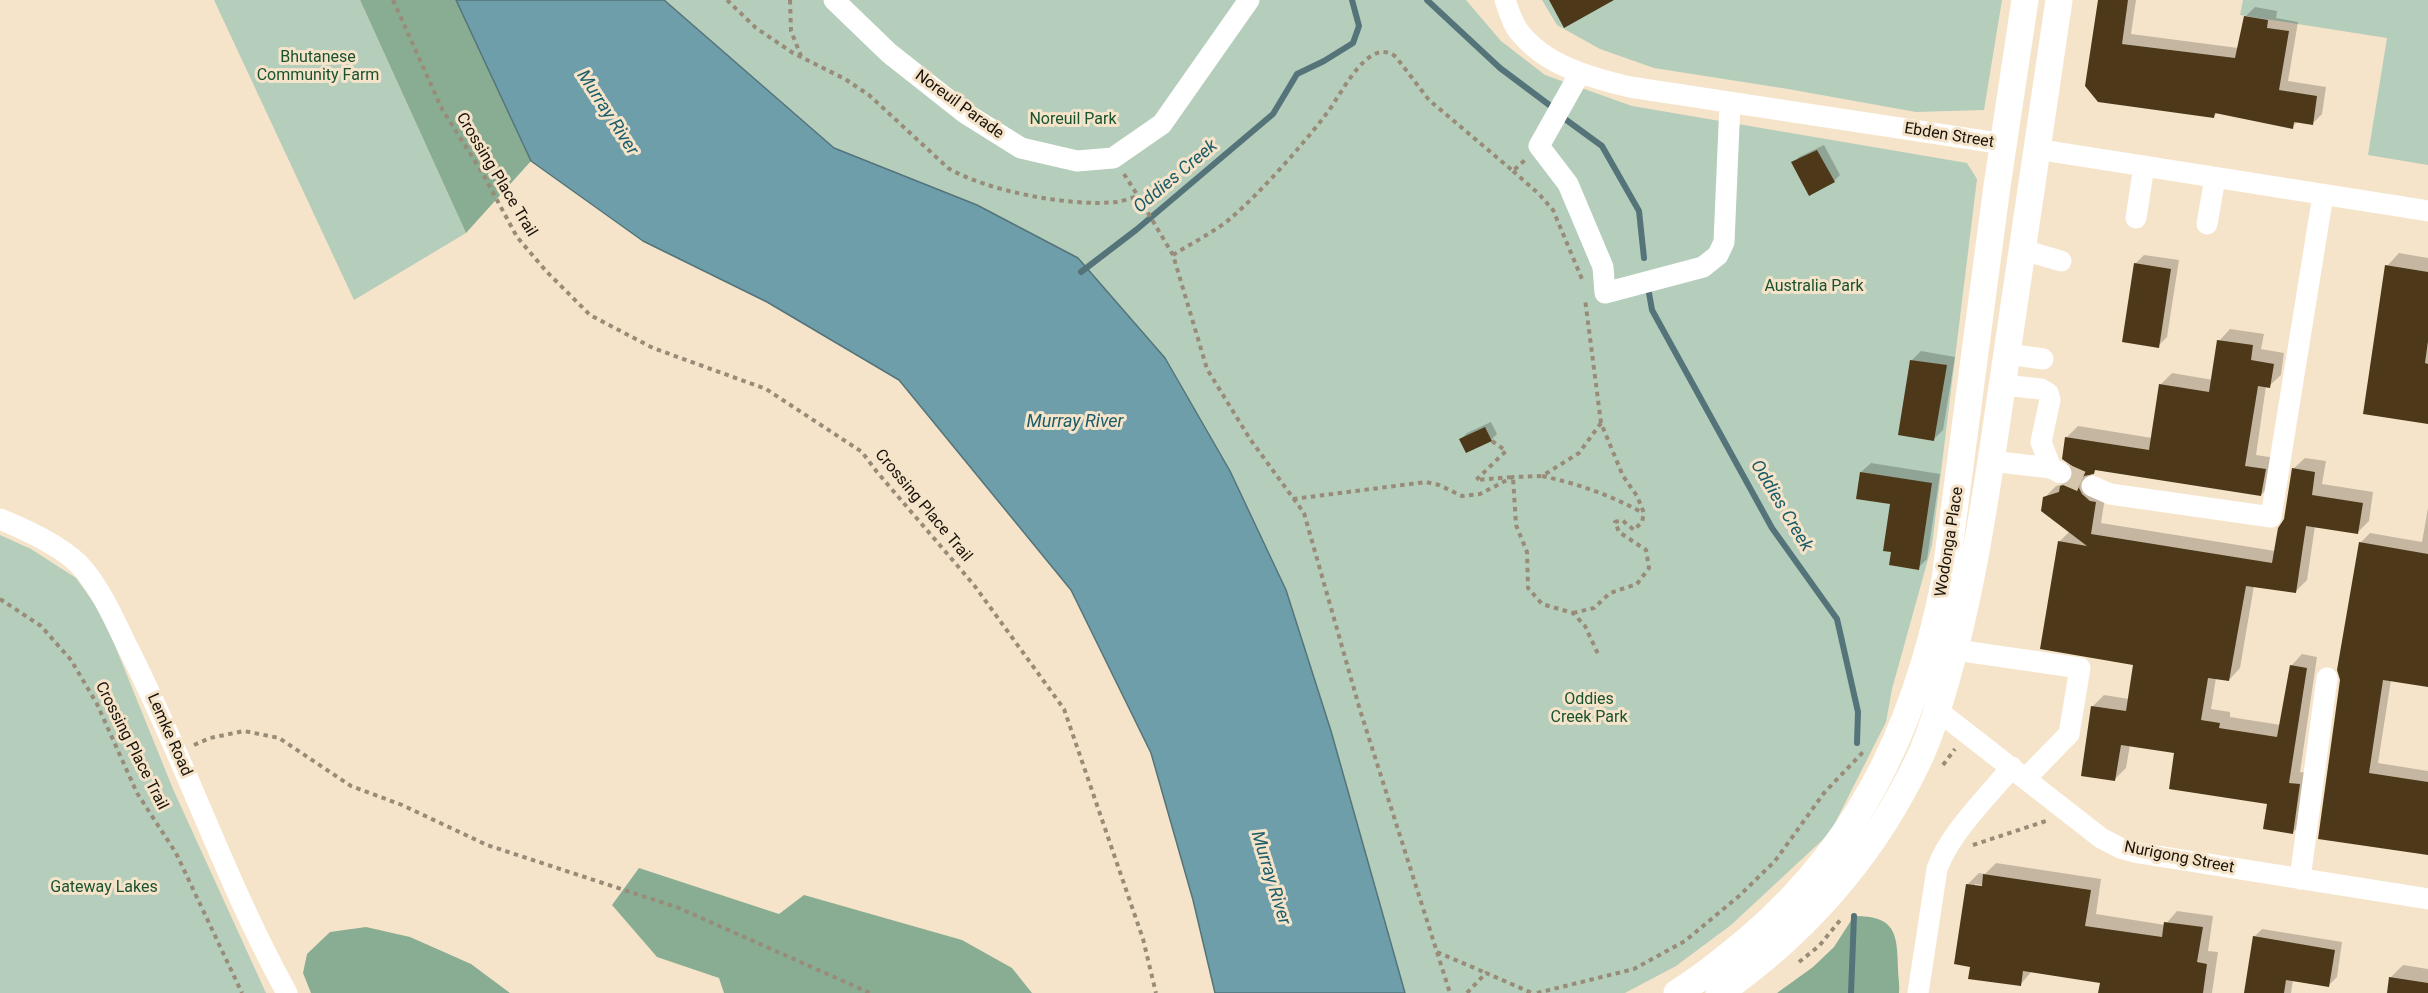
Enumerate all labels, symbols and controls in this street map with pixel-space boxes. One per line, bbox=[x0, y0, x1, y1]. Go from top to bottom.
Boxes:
park label: Bhutanese Community Farm bbox=[257, 48, 379, 86]
water label: Murray River bbox=[572, 66, 642, 160]
street label: Noreuil Parade bbox=[911, 66, 1007, 144]
street label: Crossing Place Trail bbox=[451, 110, 541, 240]
park label: Noreuil Park bbox=[1029, 110, 1117, 130]
street label: Ebden Street bbox=[1903, 119, 1995, 153]
water label: Oddies Creek bbox=[1130, 136, 1222, 218]
park label: Australia Park bbox=[1764, 277, 1864, 297]
water label: Murray River bbox=[1027, 411, 1123, 433]
street label: Crossing Place Trail bbox=[870, 446, 976, 566]
water label: Oddies Creek bbox=[1745, 456, 1817, 556]
street label: Wodonga Place bbox=[1932, 486, 1968, 598]
street label: Crossing Place Trail bbox=[90, 679, 172, 813]
park label: Oddies Creek Park bbox=[1551, 690, 1627, 728]
street label: Lemke Road bbox=[142, 691, 196, 779]
water label: Murray River bbox=[1246, 829, 1294, 927]
street label: Nurigong Street bbox=[2122, 838, 2236, 878]
park label: Gateway Lakes bbox=[50, 878, 158, 898]

